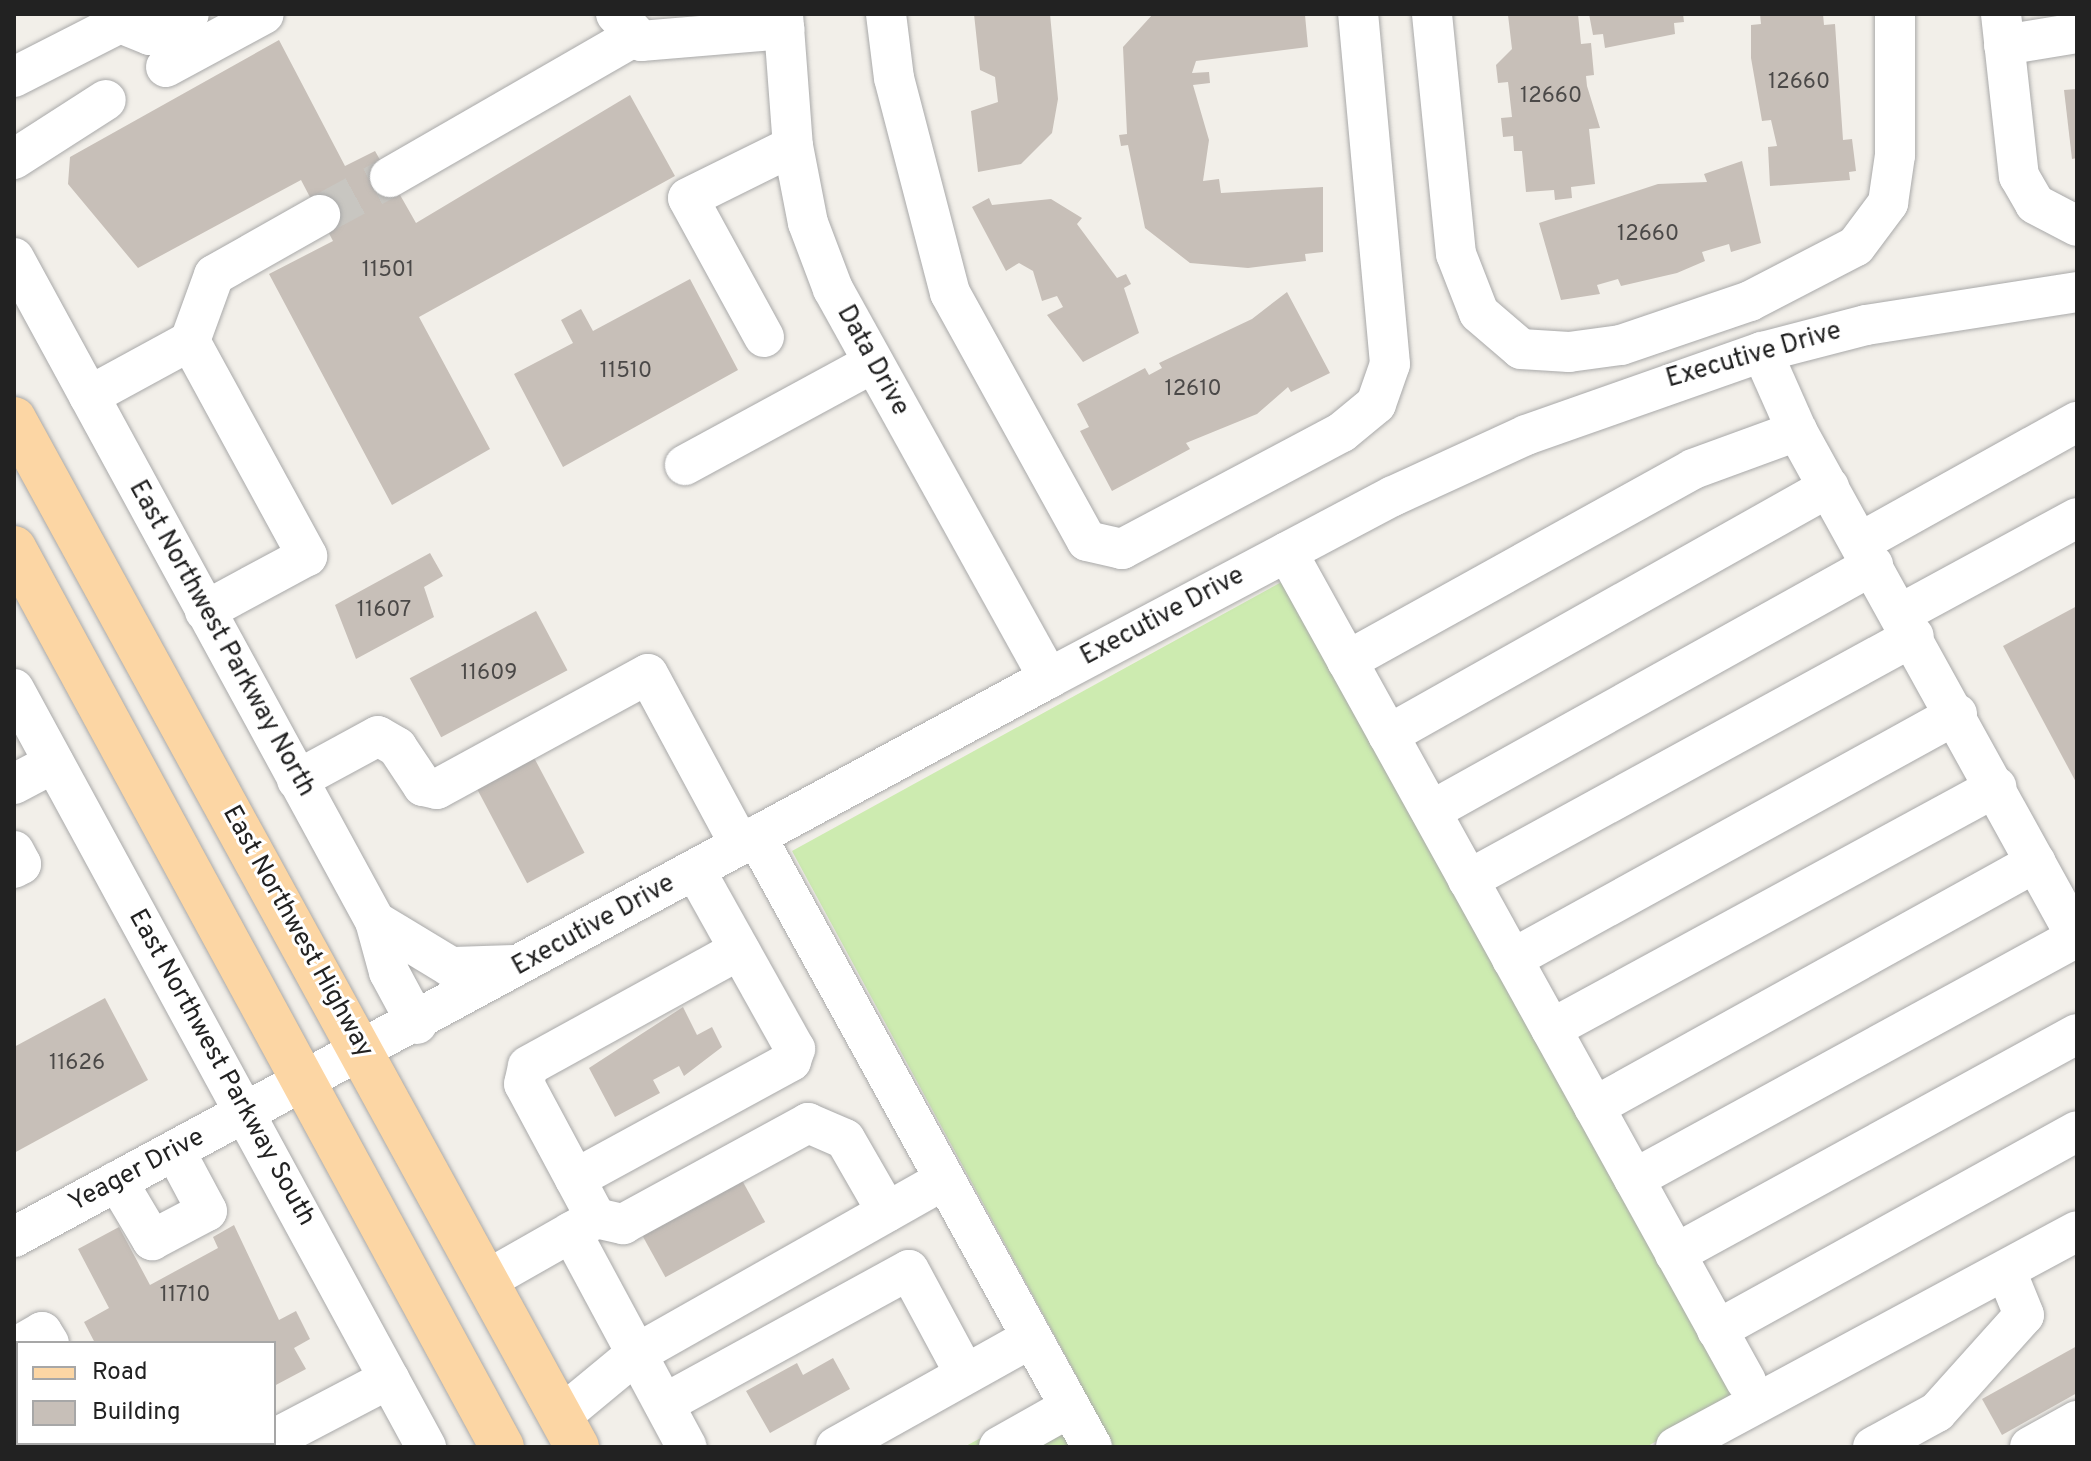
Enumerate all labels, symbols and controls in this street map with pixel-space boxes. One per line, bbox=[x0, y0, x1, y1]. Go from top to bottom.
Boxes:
house number: 12660 bbox=[1768, 70, 1830, 96]
house number: 12660 bbox=[1520, 84, 1582, 110]
house number: 12660 bbox=[1617, 222, 1679, 248]
house number: 11501 bbox=[362, 258, 414, 284]
street label: Data Drive bbox=[829, 300, 915, 422]
street label: Executive Drive bbox=[1663, 316, 1845, 396]
house number: 11510 bbox=[600, 359, 652, 385]
house number: 12610 bbox=[1164, 377, 1222, 403]
street label: East Northwest Parkway North bbox=[121, 476, 321, 802]
street label: Executive Drive bbox=[1076, 561, 1250, 673]
house number: 11607 bbox=[357, 598, 411, 624]
house number: 11609 bbox=[461, 661, 517, 687]
street label: East Northwest Highway bbox=[215, 800, 379, 1064]
street label: Executive Drive bbox=[507, 869, 681, 983]
street label: East Northwest Parkway South bbox=[121, 904, 321, 1232]
house number: 11626 bbox=[49, 1051, 105, 1077]
street label: Yeager Drive bbox=[64, 1122, 210, 1220]
house number: 11710 bbox=[160, 1283, 210, 1309]
legend bbox=[16, 1341, 276, 1445]
text: Road bbox=[92, 1358, 148, 1388]
text: Building bbox=[92, 1398, 181, 1428]

